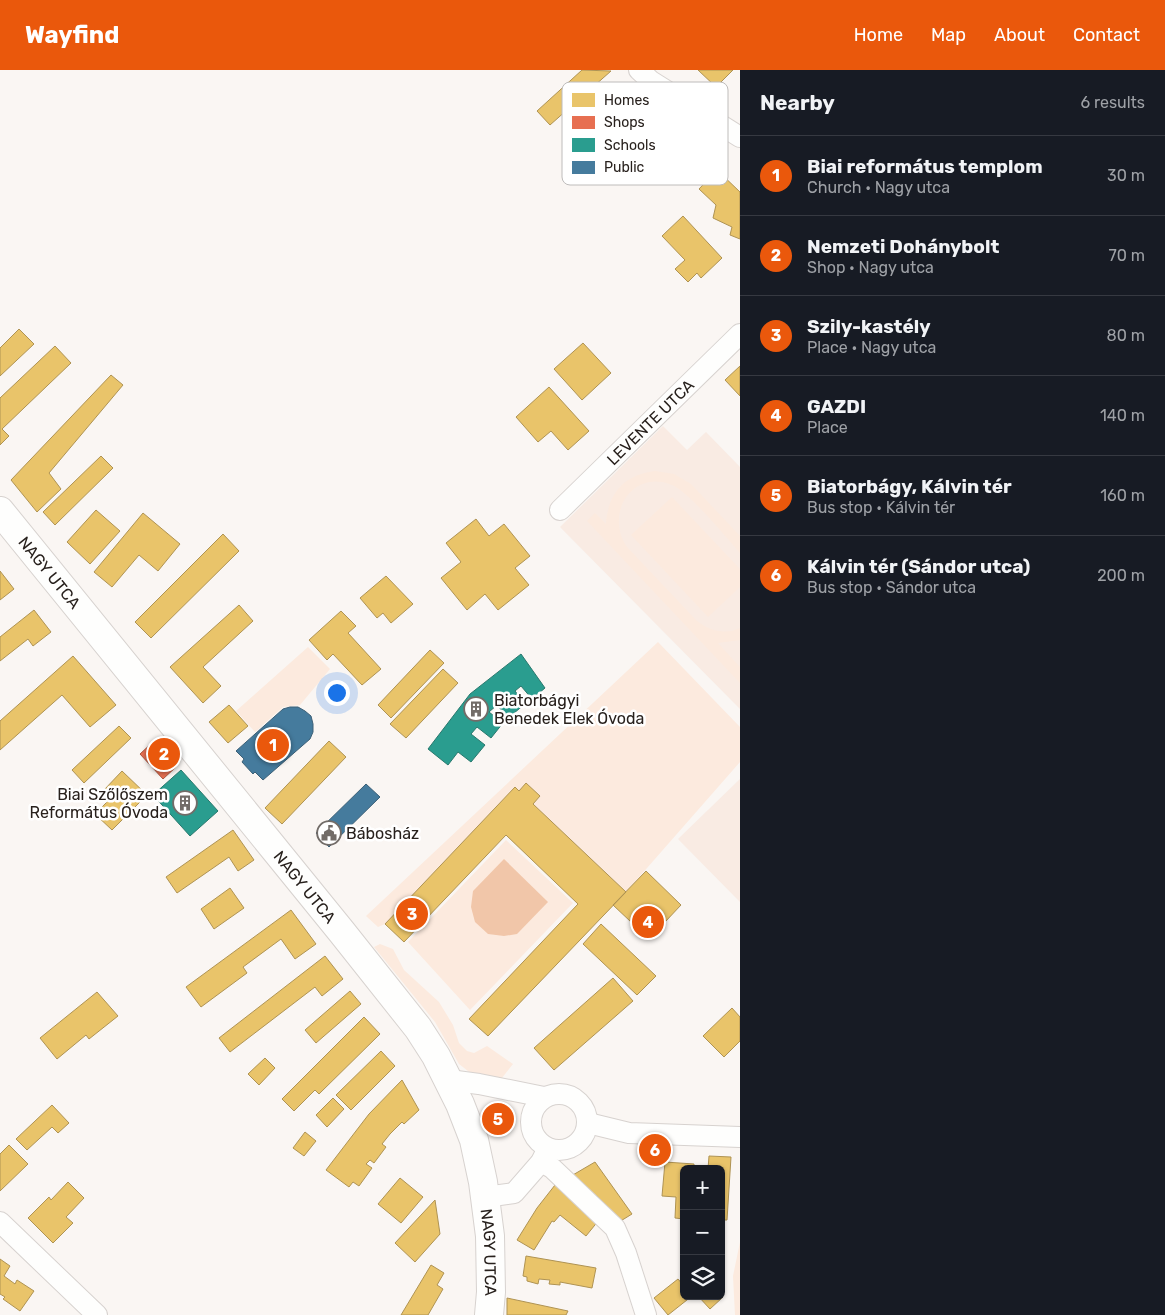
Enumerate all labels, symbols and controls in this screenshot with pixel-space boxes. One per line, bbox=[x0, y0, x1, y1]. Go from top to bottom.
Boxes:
text: Wayfind bbox=[25, 21, 119, 49]
text: Home bbox=[854, 24, 903, 46]
text: Map bbox=[931, 24, 966, 46]
text: About bbox=[994, 24, 1045, 46]
text: Contact bbox=[1073, 24, 1140, 46]
legend bbox=[562, 82, 728, 185]
text: Nearby bbox=[760, 90, 835, 115]
text: Homes bbox=[604, 92, 649, 109]
text: 6 results bbox=[1080, 93, 1145, 112]
text: Shops bbox=[604, 114, 645, 131]
text: Schools bbox=[604, 137, 656, 154]
text: Biai református templom bbox=[807, 155, 1043, 178]
text: Public bbox=[604, 159, 645, 176]
text: 1 bbox=[772, 166, 780, 185]
text: 30 m bbox=[1107, 166, 1145, 185]
text: Church · Nagy utca bbox=[807, 178, 950, 197]
text: Nemzeti Dohánybolt bbox=[807, 235, 999, 258]
text: 2 bbox=[771, 246, 781, 265]
text: 70 m bbox=[1108, 246, 1145, 265]
text: Shop · Nagy utca bbox=[807, 258, 934, 277]
text: Szily-kastély bbox=[807, 315, 931, 338]
text: 3 bbox=[771, 326, 781, 345]
text: 80 m bbox=[1107, 326, 1145, 345]
text: Place · Nagy utca bbox=[807, 338, 936, 357]
street label: LEVENTE UTCA bbox=[603, 375, 698, 469]
text: GAZDI bbox=[807, 395, 866, 418]
text: 4 bbox=[771, 406, 781, 425]
text: 140 m bbox=[1100, 406, 1145, 425]
text: Place bbox=[807, 418, 848, 437]
text: Biatorbágy, Kálvin tér bbox=[807, 475, 1012, 498]
text: 5 bbox=[771, 486, 781, 505]
text: 160 m bbox=[1100, 486, 1145, 505]
text: Bus stop · Kálvin tér bbox=[807, 498, 955, 517]
street label: NAGY UTCA bbox=[15, 532, 85, 612]
text: Kálvin tér (Sándor utca) bbox=[807, 555, 1030, 578]
text: 6 bbox=[771, 566, 781, 585]
text: 200 m bbox=[1097, 566, 1145, 585]
text: Bus stop · Sándor utca bbox=[807, 578, 976, 597]
your location bbox=[324, 680, 350, 706]
place label: Biatorbágyi Benedek Elek Óvoda bbox=[494, 691, 644, 728]
building icon: Biatorbágyi Benedek Elek Óvoda bbox=[463, 696, 489, 722]
pin: 1 bbox=[257, 726, 289, 764]
pin: 2 bbox=[148, 735, 180, 773]
place label: Biai Szőlőszem Református Óvoda bbox=[30, 785, 168, 822]
building icon: Biai Szőlőszem Református Óvoda bbox=[172, 790, 198, 816]
public building icon: Bábosház bbox=[316, 820, 342, 846]
place label: Bábosház bbox=[346, 824, 419, 843]
street label: NAGY UTCA bbox=[270, 847, 340, 927]
pin: 3 bbox=[396, 895, 428, 933]
pin: 4 bbox=[632, 903, 664, 941]
pin: 5 bbox=[482, 1100, 514, 1138]
pin: 6 bbox=[639, 1131, 671, 1169]
map controls bbox=[680, 1165, 725, 1300]
button: + bbox=[680, 1165, 725, 1210]
street label: NAGY UTCA bbox=[477, 1207, 501, 1296]
button: − bbox=[680, 1210, 725, 1255]
button: layers bbox=[680, 1255, 725, 1300]

